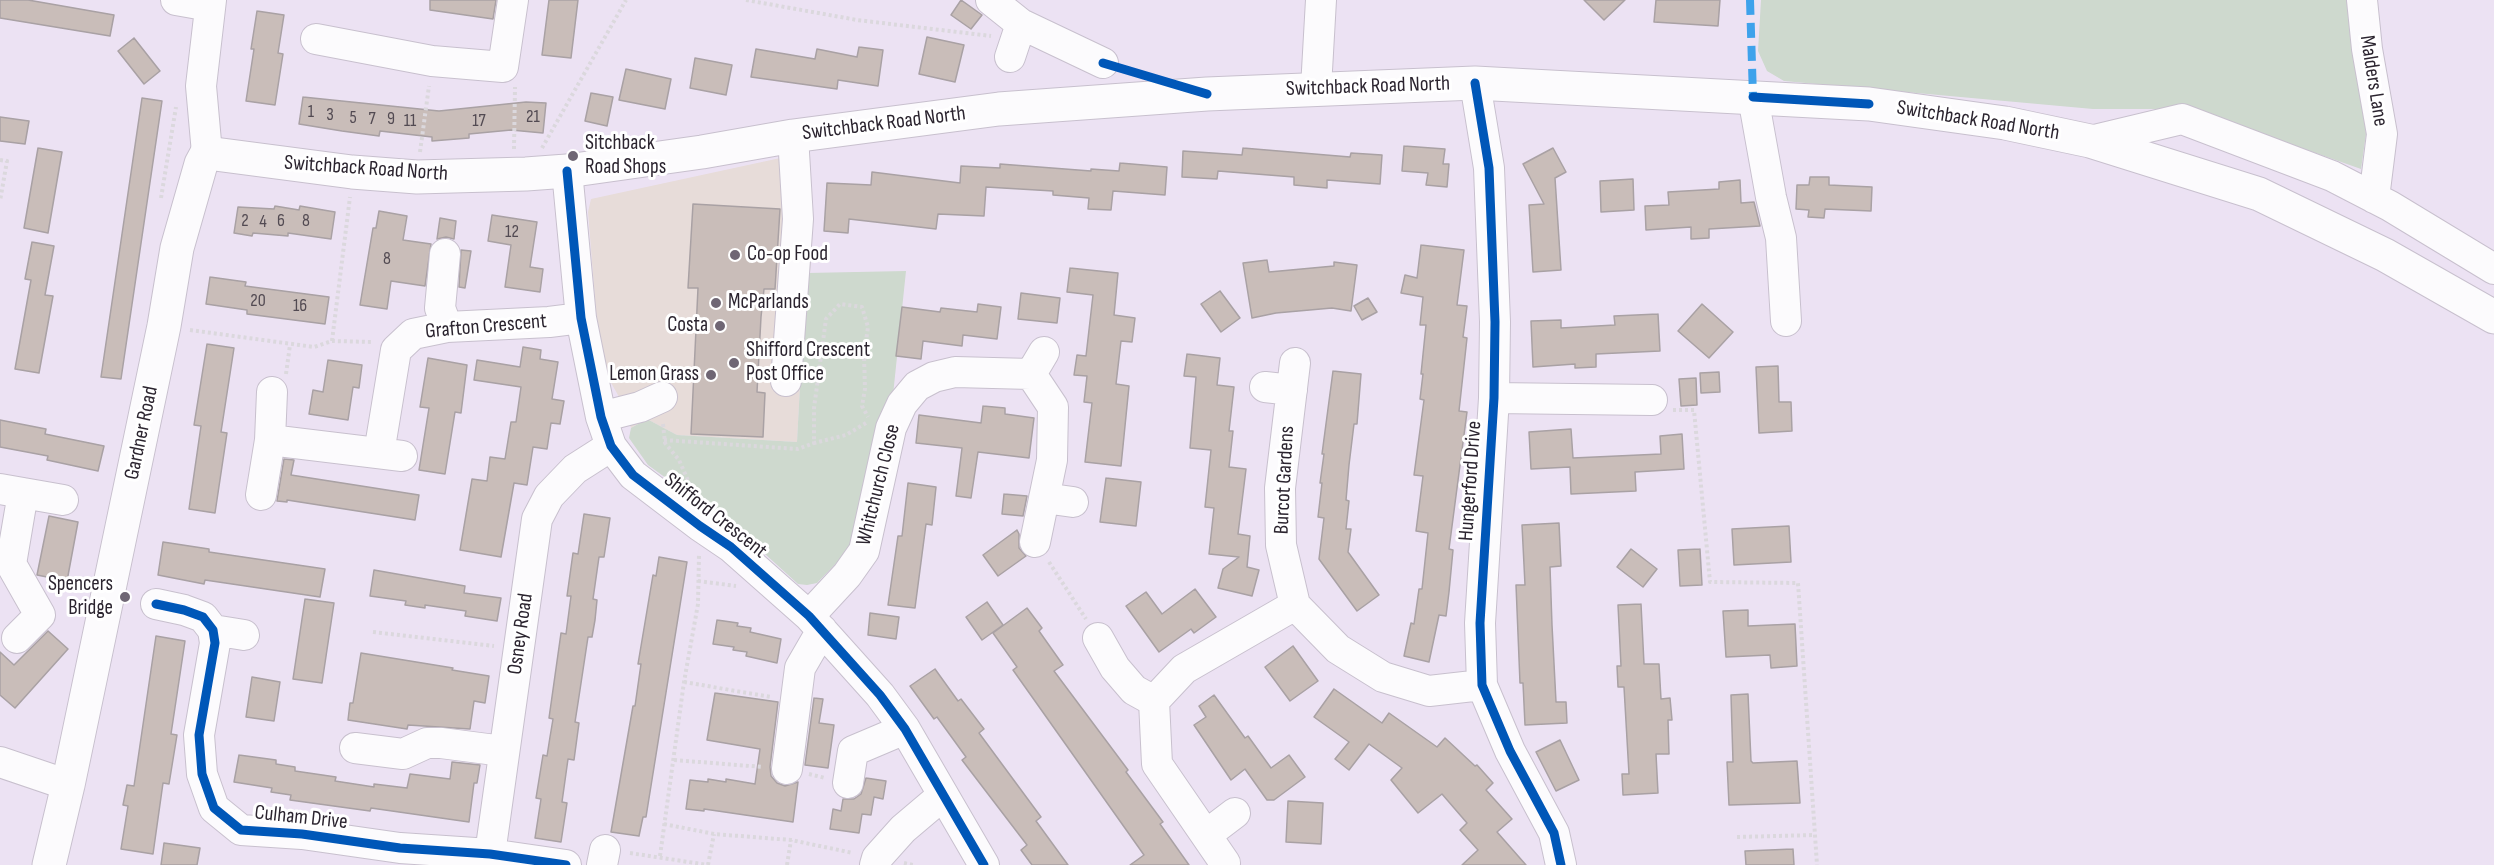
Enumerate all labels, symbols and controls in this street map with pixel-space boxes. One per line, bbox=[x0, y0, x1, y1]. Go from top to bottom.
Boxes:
street label: Malders Lane bbox=[2353, 34, 2393, 128]
street label: Switchback Road North bbox=[1285, 72, 1451, 102]
street label: Switchback Road North bbox=[1895, 96, 2061, 146]
house number: 1 bbox=[308, 101, 314, 123]
street label: Switchback Road North bbox=[801, 101, 967, 147]
house number: 3 bbox=[326, 104, 334, 126]
house number: 21 bbox=[526, 106, 540, 128]
house number: 5 bbox=[349, 107, 357, 129]
house number: 7 bbox=[368, 108, 376, 130]
house number: 9 bbox=[387, 108, 395, 130]
house number: 11 bbox=[404, 110, 416, 132]
house number: 17 bbox=[472, 110, 486, 132]
place label: Sitchback Road Shops bbox=[585, 131, 666, 181]
marker: Sitchback Road Shops bbox=[566, 149, 580, 163]
street label: Switchback Road North bbox=[283, 151, 449, 187]
house number: 2 bbox=[241, 210, 249, 232]
house number: 6 bbox=[277, 210, 285, 232]
house number: 8 bbox=[302, 210, 310, 232]
house number: 4 bbox=[259, 211, 267, 233]
house number: 12 bbox=[505, 221, 519, 243]
place label: Co-op Food bbox=[747, 242, 828, 268]
house number: 8 bbox=[383, 248, 391, 270]
marker: Co-op Food bbox=[728, 248, 742, 262]
house number: 20 bbox=[250, 290, 266, 312]
place label: McParlands bbox=[728, 290, 809, 316]
house number: 16 bbox=[293, 295, 307, 317]
marker: McParlands bbox=[709, 296, 723, 310]
street label: Grafton Crescent bbox=[424, 309, 548, 345]
place label: Costa bbox=[667, 313, 708, 339]
marker: Costa bbox=[713, 319, 727, 333]
place label: Shifford Crescent Post Office bbox=[746, 338, 870, 388]
marker: Shifford Crescent Post Office bbox=[727, 356, 741, 370]
place label: Lemon Grass bbox=[609, 362, 699, 388]
marker: Lemon Grass bbox=[704, 368, 718, 382]
street label: Gardner Road bbox=[120, 384, 164, 482]
street label: Hungerford Drive bbox=[1454, 420, 1488, 542]
street label: Whitchurch Close bbox=[852, 422, 906, 548]
street label: Burcot Gardens bbox=[1270, 425, 1300, 535]
street label: Shifford Crescent bbox=[658, 468, 772, 564]
place label: Spencers Bridge bbox=[48, 572, 113, 622]
marker: Spencers Bridge bbox=[118, 590, 132, 604]
street label: Osney Road bbox=[503, 592, 539, 676]
street label: Culham Drive bbox=[253, 801, 349, 835]

